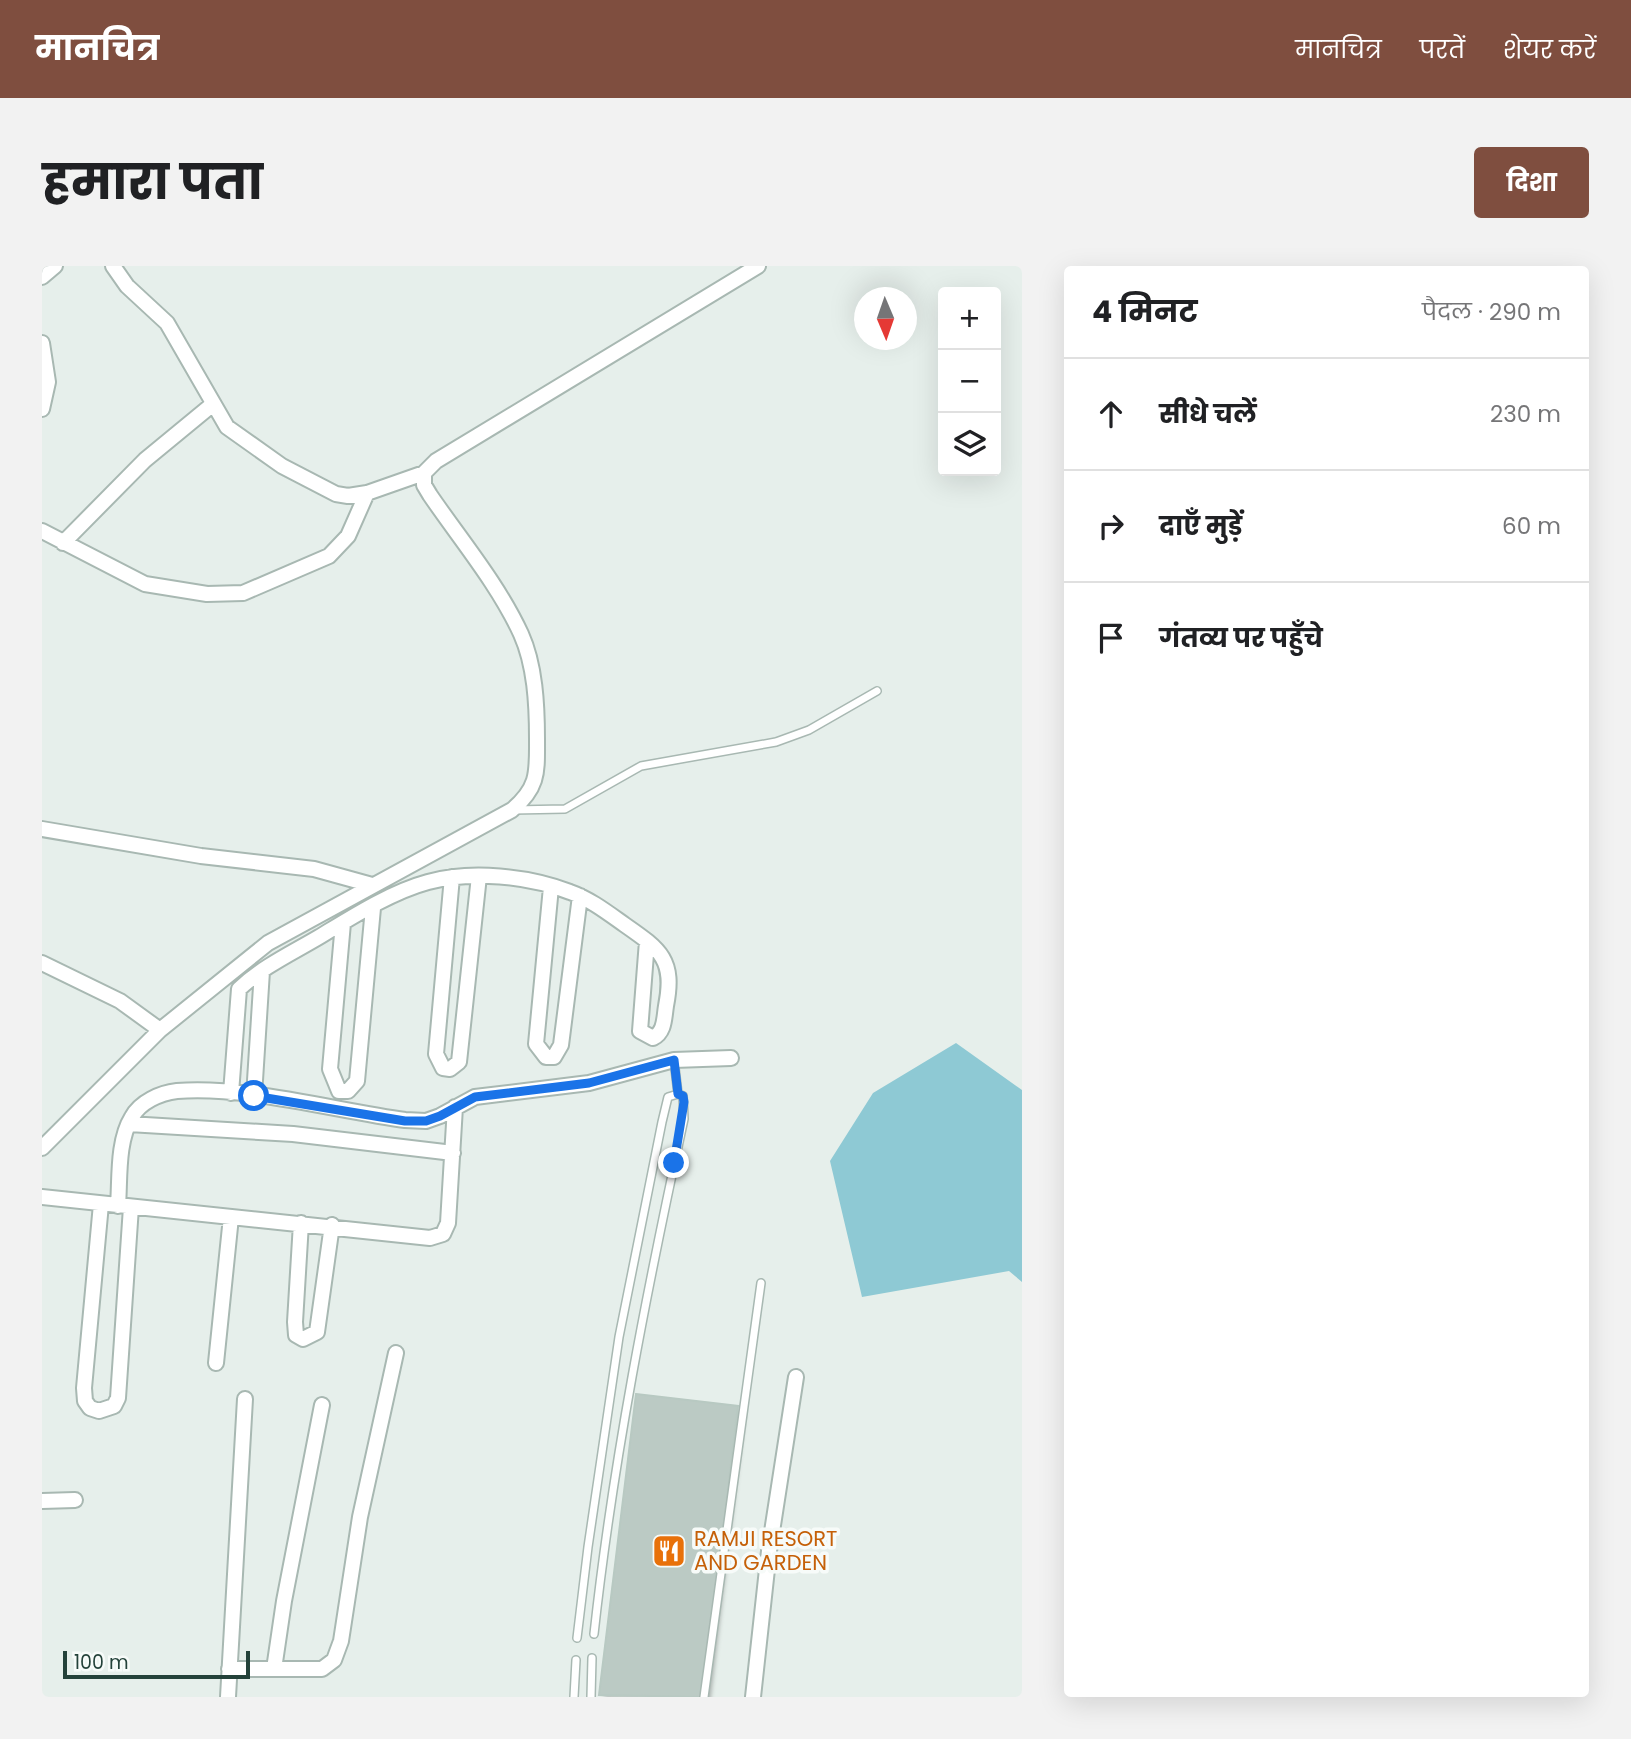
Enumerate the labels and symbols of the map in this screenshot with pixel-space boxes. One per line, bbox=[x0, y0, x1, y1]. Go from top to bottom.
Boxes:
north arrow bbox=[854, 287, 917, 350]
route start bbox=[238, 1080, 269, 1111]
route end bbox=[658, 1147, 689, 1178]
place label: RAMJI RESORT AND GARDEN bbox=[694, 1524, 837, 1577]
restaurant icon: RAMJI RESORT AND GARDEN bbox=[650, 1532, 688, 1570]
scale bar bbox=[63, 1648, 250, 1680]

